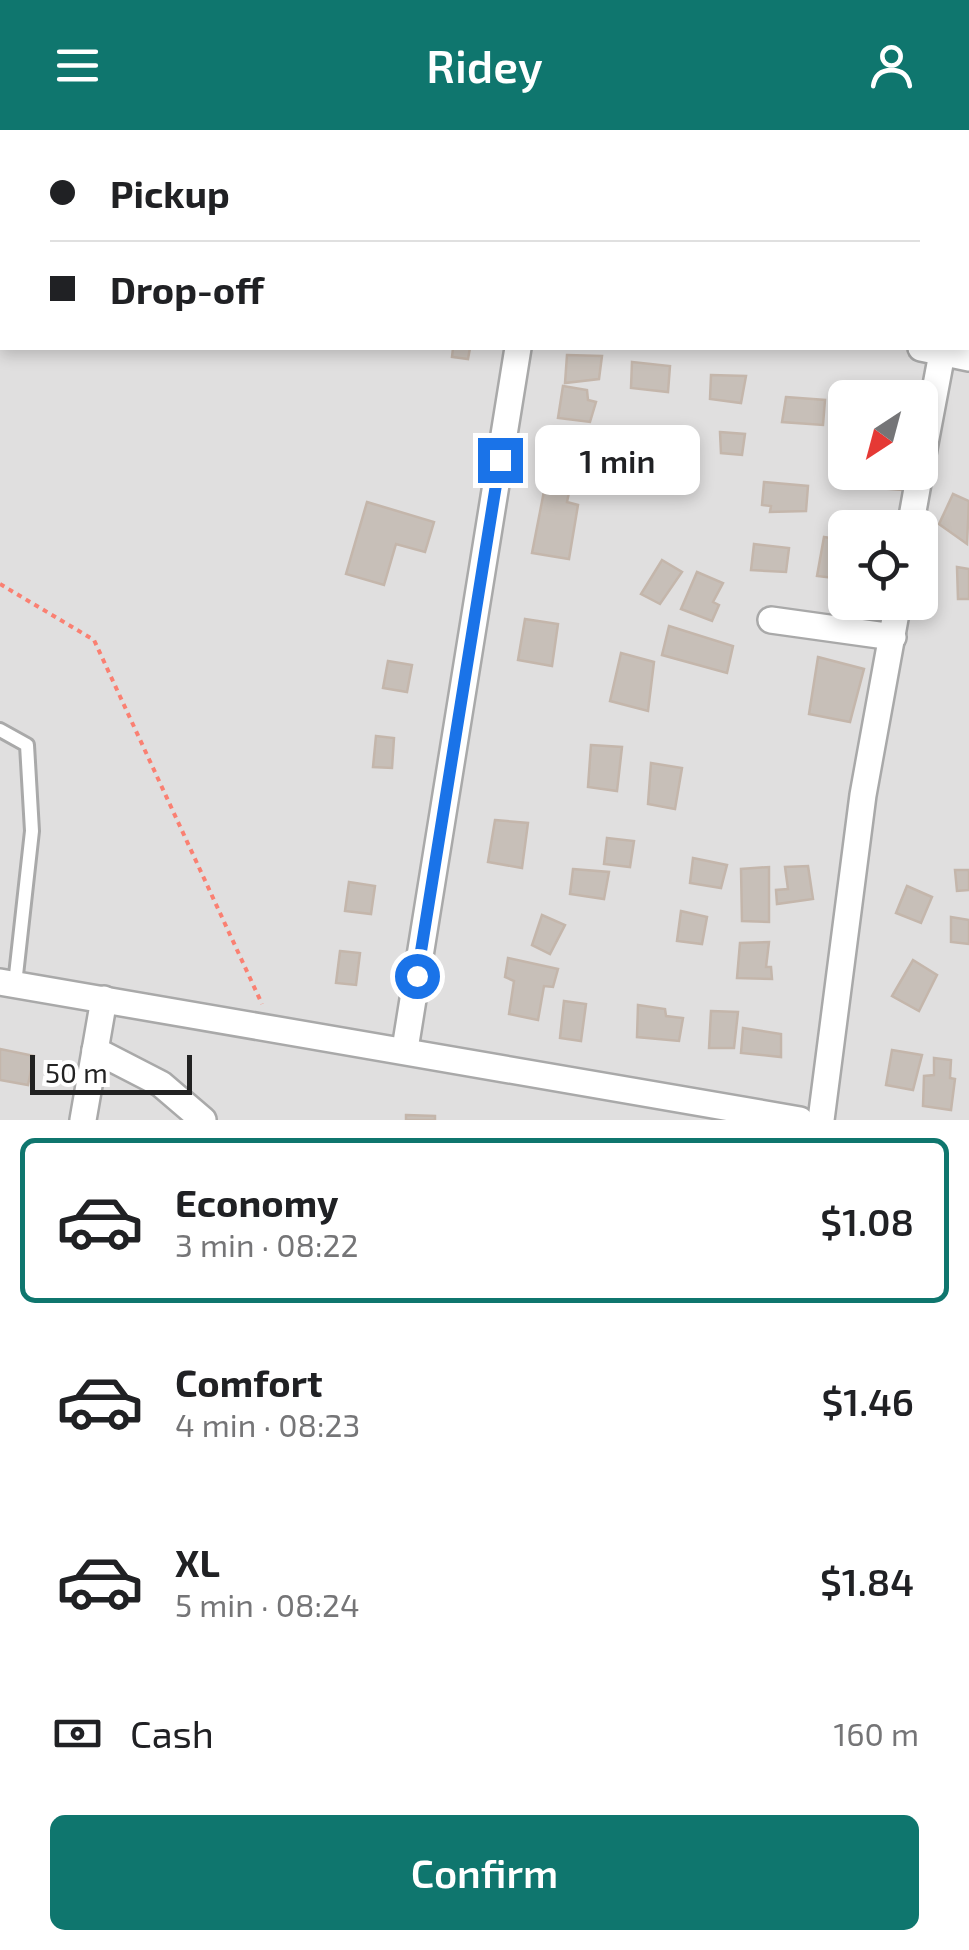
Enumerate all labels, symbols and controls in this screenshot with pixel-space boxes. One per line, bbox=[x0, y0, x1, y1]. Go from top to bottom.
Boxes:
icon: menu bbox=[50, 38, 105, 93]
text: Ridey bbox=[426, 38, 543, 92]
icon: person bbox=[864, 38, 919, 93]
text: Pickup bbox=[110, 170, 230, 216]
text: Drop-off bbox=[110, 266, 264, 312]
north arrow bbox=[828, 380, 938, 490]
map controls bbox=[828, 380, 938, 620]
callout: 1 min bbox=[535, 425, 700, 495]
route end bbox=[478, 438, 523, 483]
text: 1 min bbox=[580, 441, 655, 479]
button: locate bbox=[828, 510, 938, 620]
route start bbox=[395, 954, 440, 999]
scale bar bbox=[30, 1050, 192, 1094]
text: 50 m bbox=[45, 1055, 108, 1089]
icon: car bbox=[55, 1176, 145, 1266]
text: Economy bbox=[175, 1179, 339, 1225]
text: $1.08 bbox=[820, 1198, 914, 1244]
text: 3 min · 08:22 bbox=[175, 1225, 359, 1263]
icon: car bbox=[55, 1356, 145, 1446]
text: Comfort bbox=[175, 1359, 323, 1405]
text: $1.46 bbox=[822, 1378, 914, 1424]
text: 4 min · 08:23 bbox=[175, 1405, 360, 1443]
icon: car bbox=[55, 1536, 145, 1626]
text: XL bbox=[175, 1539, 220, 1585]
text: $1.84 bbox=[820, 1558, 914, 1604]
text: 5 min · 08:24 bbox=[175, 1585, 360, 1623]
icon: cash bbox=[50, 1706, 105, 1761]
text: Cash bbox=[130, 1710, 214, 1756]
text: 160 m bbox=[833, 1714, 919, 1752]
button: Confirm bbox=[50, 1815, 919, 1930]

